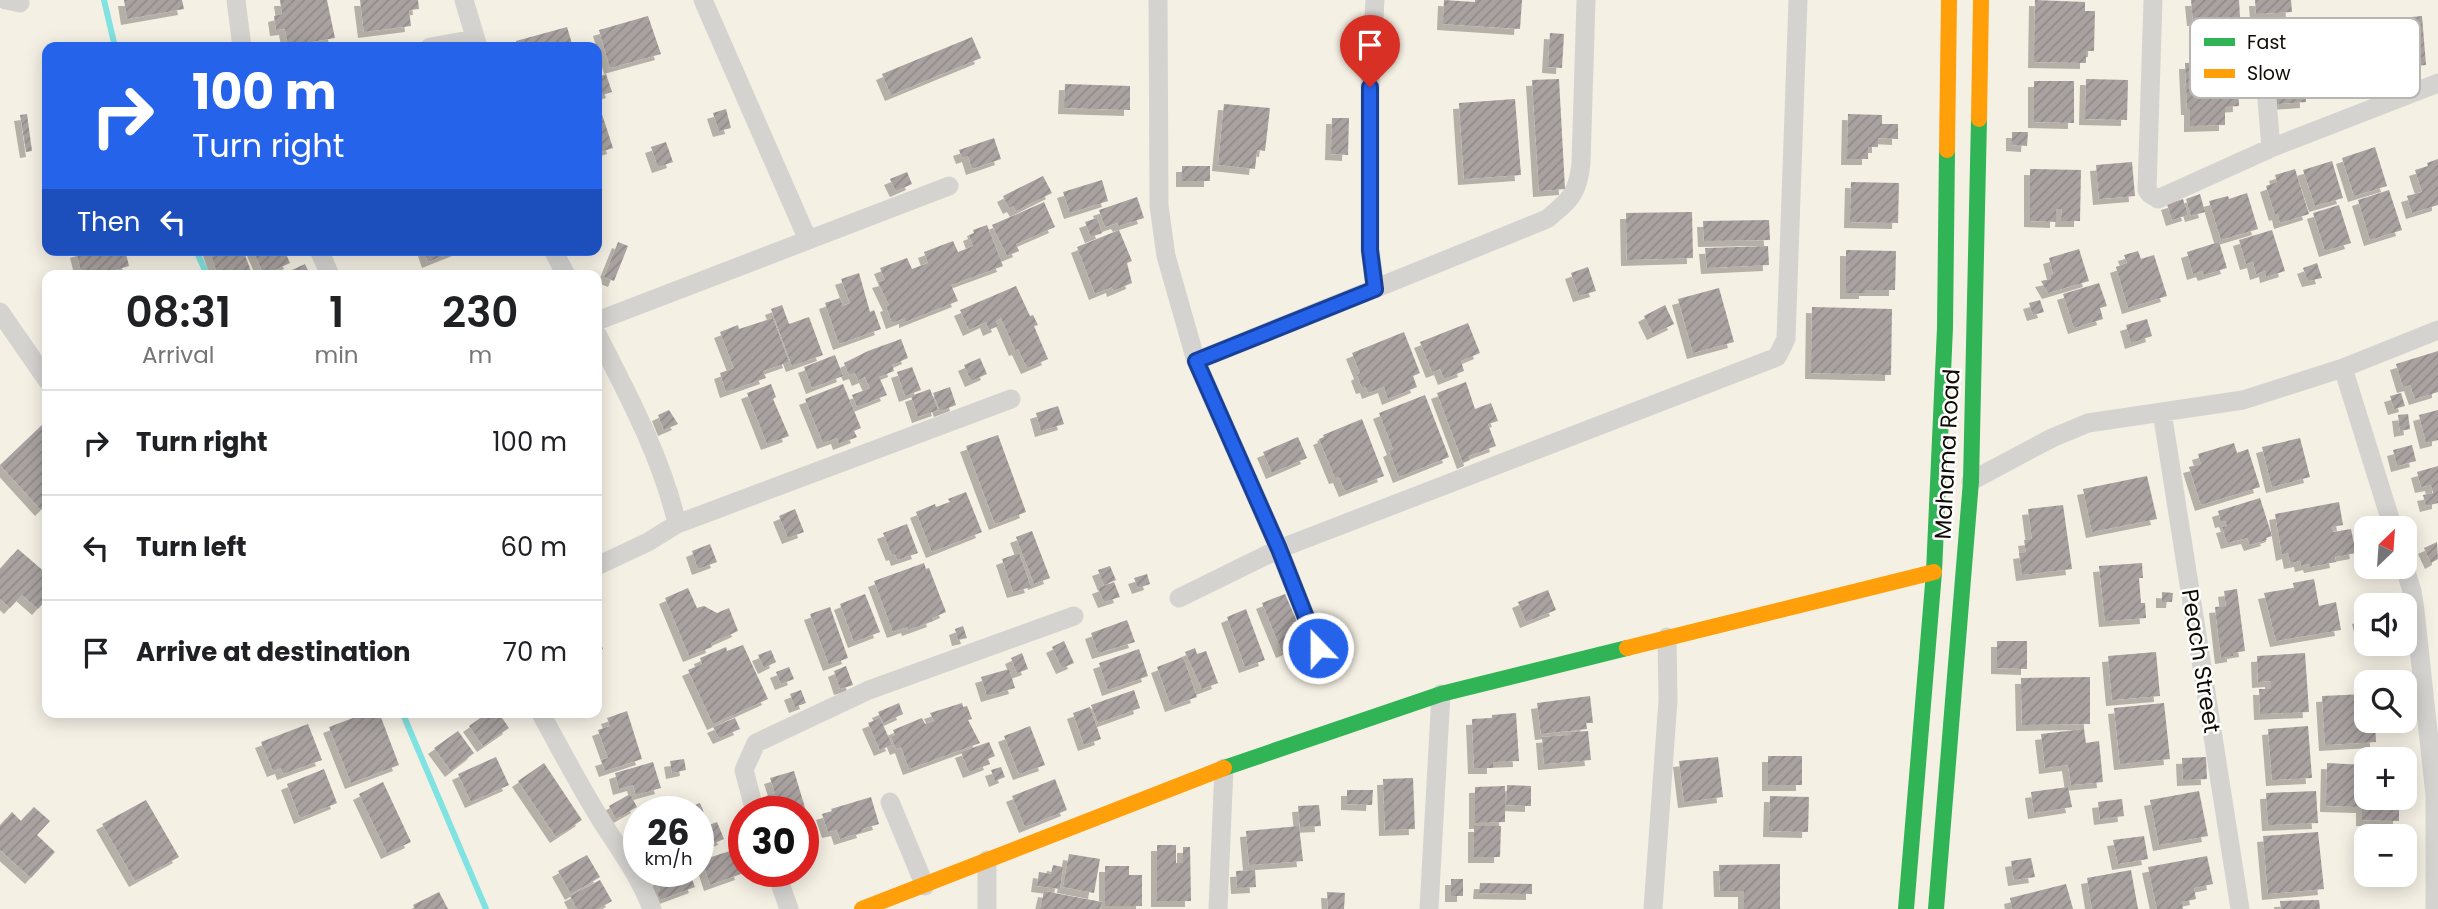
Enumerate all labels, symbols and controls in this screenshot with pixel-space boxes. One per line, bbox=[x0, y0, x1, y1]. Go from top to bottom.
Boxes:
pin bbox=[1340, 15, 1400, 87]
legend bbox=[2190, 18, 2420, 98]
icon: arrive bbox=[1351, 26, 1389, 64]
text: Fast bbox=[2247, 29, 2286, 56]
text: 100 m bbox=[192, 58, 337, 126]
text: Slow bbox=[2247, 60, 2291, 87]
icon: right bbox=[77, 70, 168, 161]
text: Turn right bbox=[192, 123, 344, 168]
icon: left bbox=[154, 203, 192, 241]
text: Then bbox=[77, 204, 140, 240]
text: 08:31 bbox=[125, 283, 231, 342]
text: 1 bbox=[329, 283, 344, 342]
text: 230 bbox=[442, 283, 518, 342]
text: Arrival bbox=[142, 339, 214, 371]
text: min bbox=[315, 339, 359, 371]
text: m bbox=[468, 339, 492, 371]
street label: Mahama Road bbox=[1927, 368, 1967, 540]
icon: right bbox=[77, 424, 115, 462]
text: Turn right bbox=[136, 424, 268, 460]
text: 100 m bbox=[492, 424, 567, 460]
north arrow bbox=[2354, 516, 2417, 579]
map controls bbox=[2354, 516, 2417, 887]
icon: left bbox=[77, 529, 115, 567]
text: Turn left bbox=[136, 529, 247, 565]
text: 60 m bbox=[500, 529, 567, 565]
street label: Peach Street bbox=[2174, 587, 2228, 735]
button: sound bbox=[2354, 593, 2417, 656]
position arrow bbox=[1281, 611, 1355, 685]
icon: arrive bbox=[77, 634, 115, 672]
text: Arrive at destination bbox=[136, 634, 411, 670]
text: 70 m bbox=[503, 634, 567, 670]
button: search bbox=[2354, 670, 2417, 733]
button: + bbox=[2354, 747, 2417, 810]
speed limit sign: 30 bbox=[728, 796, 819, 887]
text: 26 bbox=[647, 808, 690, 857]
button: − bbox=[2354, 824, 2417, 887]
text: km/h bbox=[645, 846, 692, 871]

